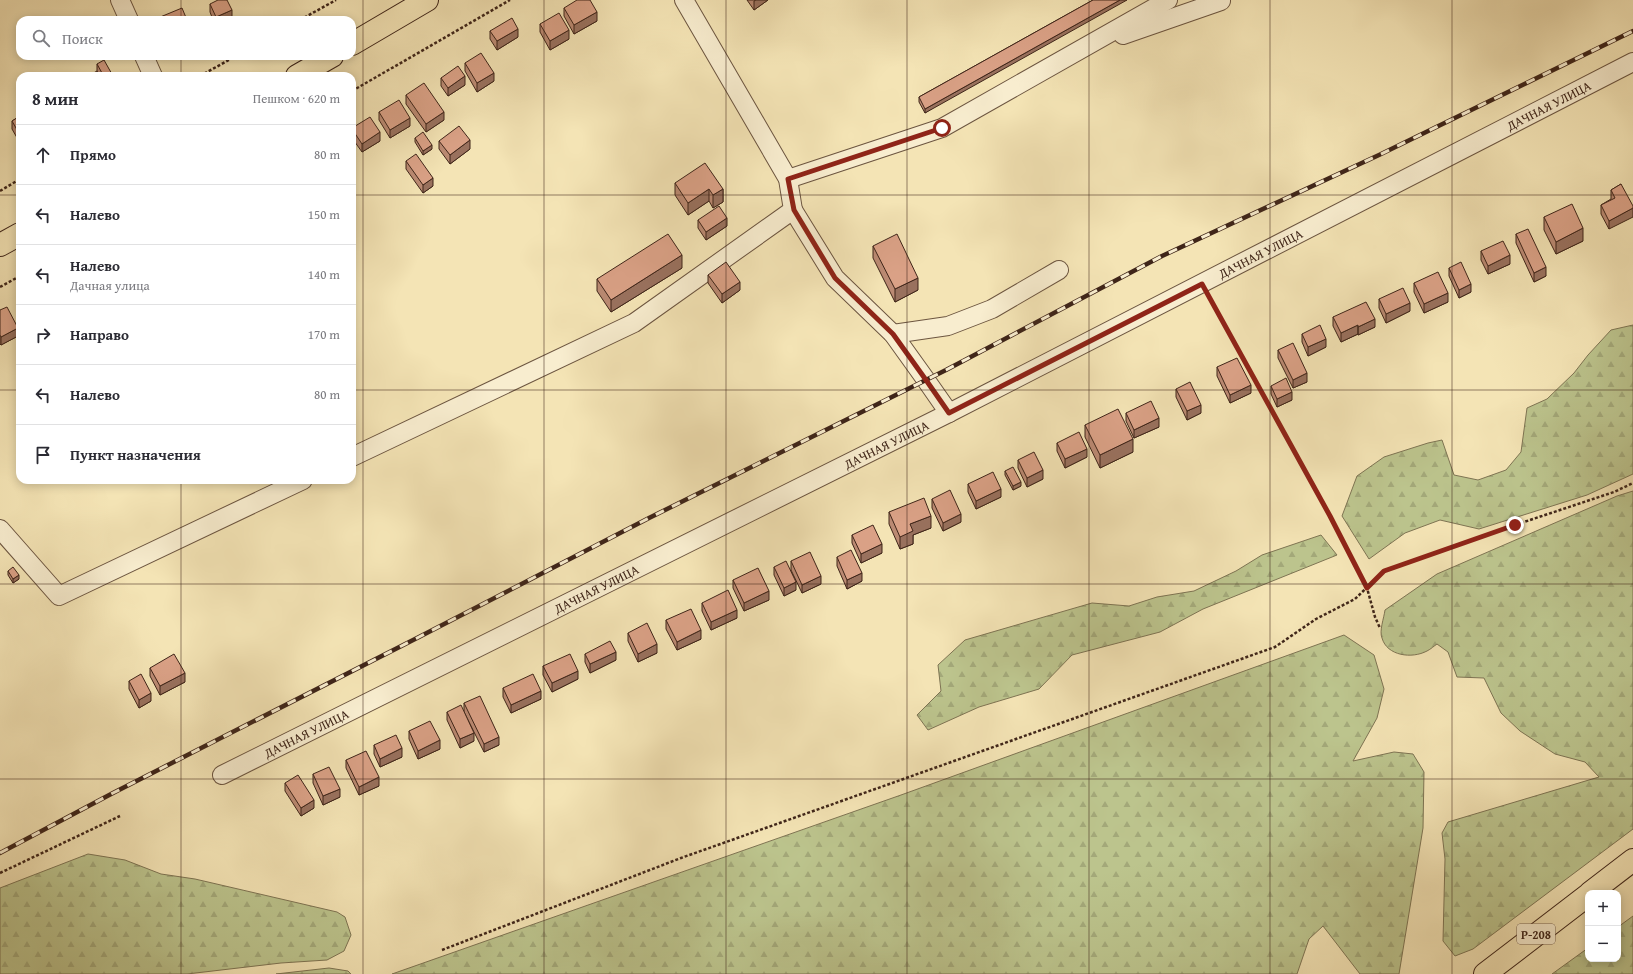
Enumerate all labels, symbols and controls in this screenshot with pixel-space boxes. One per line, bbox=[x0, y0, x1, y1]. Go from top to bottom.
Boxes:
search box bbox=[16, 16, 356, 60]
icon: search bbox=[30, 27, 52, 49]
text: Поиск bbox=[62, 28, 103, 49]
street label: ДАЧНАЯ УЛИЦА bbox=[1502, 76, 1594, 135]
text: 8 мин bbox=[32, 86, 78, 111]
text: Пешком · 620 m bbox=[253, 89, 340, 108]
route start bbox=[933, 119, 951, 137]
icon: ahead bbox=[32, 144, 54, 166]
text: Прямо bbox=[70, 144, 116, 165]
text: 80 m bbox=[314, 145, 340, 164]
icon: left bbox=[32, 204, 54, 226]
text: Налево bbox=[70, 204, 120, 225]
text: 150 m bbox=[308, 205, 340, 224]
street label: ДАЧНАЯ УЛИЦА bbox=[1214, 224, 1306, 283]
text: Налево bbox=[70, 255, 120, 276]
icon: left bbox=[32, 264, 54, 286]
text: 140 m bbox=[308, 265, 340, 284]
text: Дачная улица bbox=[70, 276, 150, 295]
icon: right bbox=[32, 324, 54, 346]
text: Направо bbox=[70, 324, 129, 345]
text: 170 m bbox=[308, 325, 340, 344]
icon: left bbox=[32, 384, 54, 406]
text: Налево bbox=[70, 384, 120, 405]
text: 80 m bbox=[314, 385, 340, 404]
street label: ДАЧНАЯ УЛИЦА bbox=[840, 415, 932, 474]
icon: arrive bbox=[32, 444, 54, 466]
text: Пункт назначения bbox=[70, 444, 201, 465]
route end bbox=[1506, 516, 1524, 534]
street label: ДАЧНАЯ УЛИЦА bbox=[550, 560, 642, 618]
street label: ДАЧНАЯ УЛИЦА bbox=[260, 704, 352, 763]
map controls bbox=[1585, 890, 1621, 962]
button: + bbox=[1585, 890, 1621, 926]
road number: Р-208 bbox=[1517, 924, 1555, 944]
button: − bbox=[1585, 926, 1621, 962]

